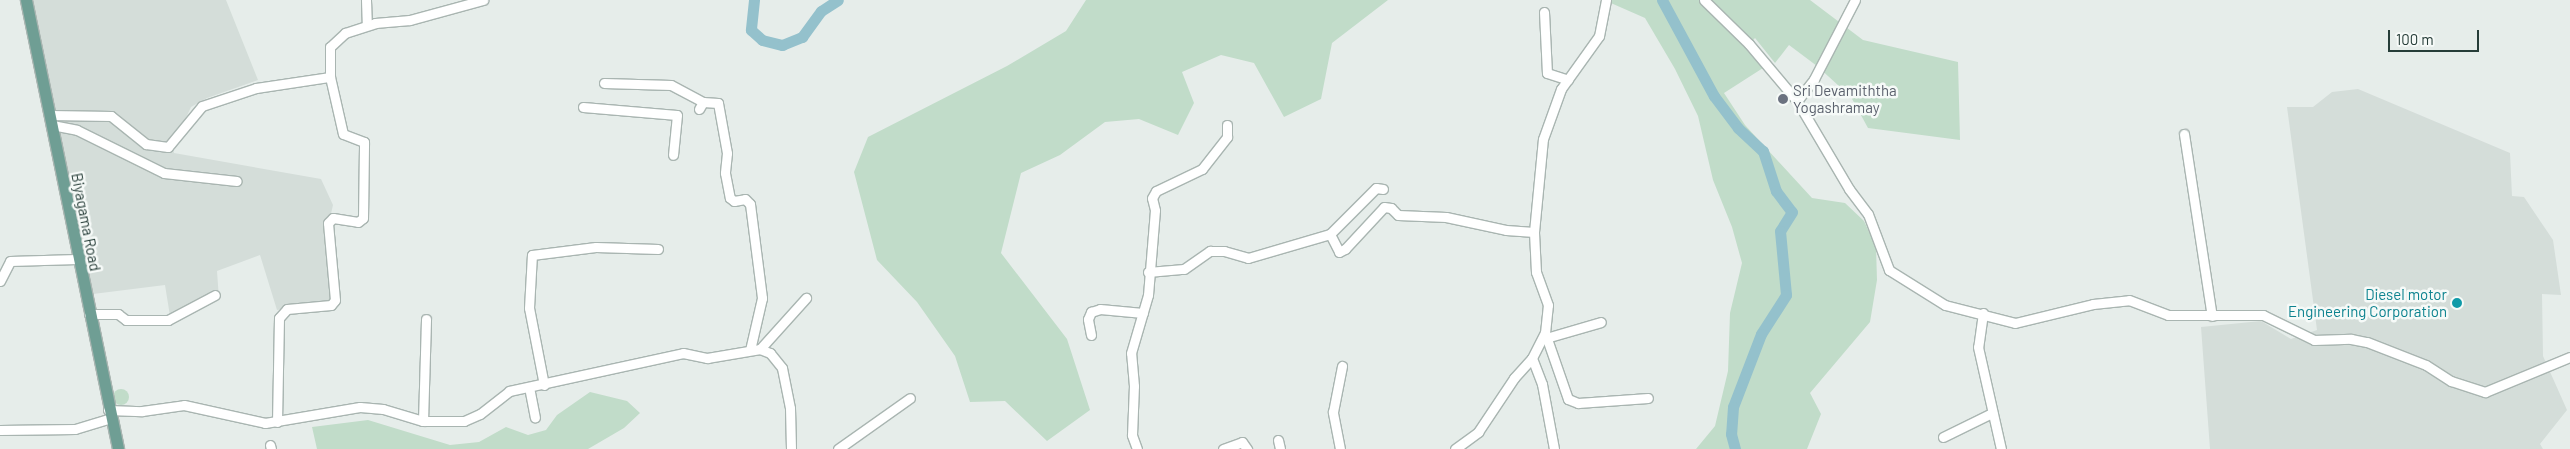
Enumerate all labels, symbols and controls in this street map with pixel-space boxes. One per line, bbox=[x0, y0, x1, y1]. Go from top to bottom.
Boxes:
scale bar bbox=[2390, 20, 2481, 52]
text: 100 m bbox=[2396, 30, 2434, 48]
place label: Sri Devamiththa Yogashramay bbox=[1793, 81, 1897, 116]
marker: Sri Devamiththa Yogashramay bbox=[1777, 93, 1789, 105]
street label: Biyagama Road bbox=[68, 171, 104, 273]
place label: Diesel motor Engineering Corporation bbox=[2288, 285, 2447, 320]
marker: Diesel motor Engineering Corporation bbox=[2451, 297, 2463, 309]

